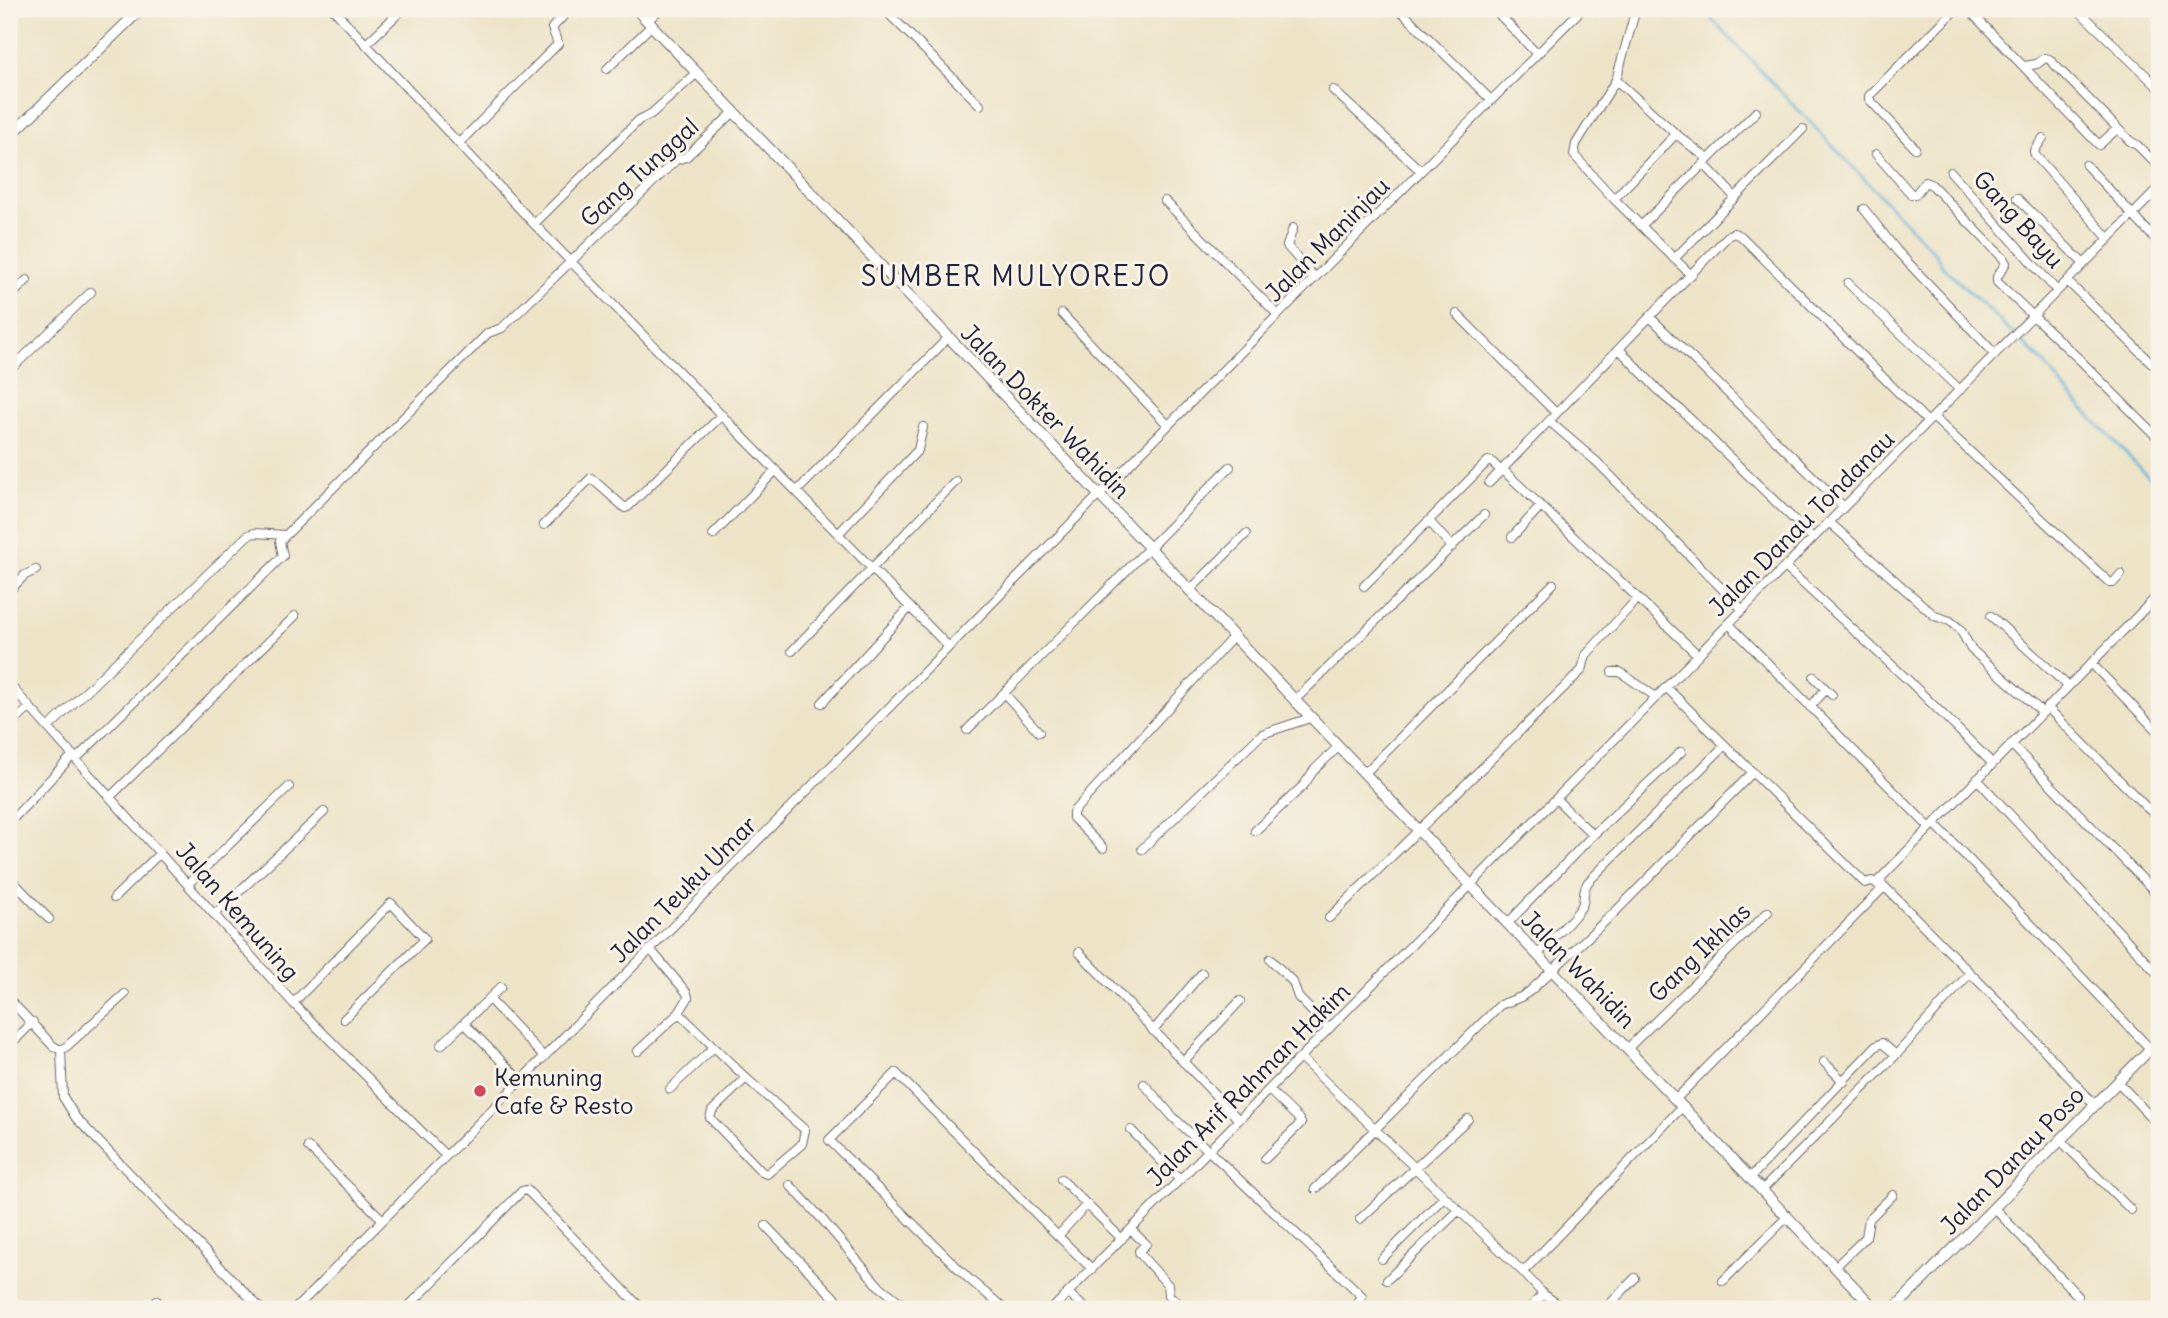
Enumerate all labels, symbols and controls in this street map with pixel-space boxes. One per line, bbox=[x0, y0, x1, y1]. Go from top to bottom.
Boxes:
street label: Gang Tunggal bbox=[574, 111, 704, 233]
street label: Gang Bayu bbox=[1967, 164, 2071, 274]
street label: Jalan Maninjau bbox=[1259, 171, 1395, 307]
district label: SUMBER MULYOREJO bbox=[861, 258, 1171, 294]
street label: Jalan Dokter Wahidin bbox=[955, 318, 1137, 505]
street label: Jalan Danau Tondanau bbox=[1702, 424, 1900, 622]
street label: Jalan Teuku Umar bbox=[603, 809, 763, 969]
street label: Jalan Kemuning bbox=[170, 836, 306, 986]
street label: Gang Ikhlas bbox=[1642, 896, 1756, 1008]
street label: Jalan Wahidin bbox=[1515, 904, 1643, 1034]
street label: Jalan Arif Rahman Hakim bbox=[1140, 976, 1356, 1192]
place label: Kemuning Cafe & Resto bbox=[494, 1062, 633, 1120]
street label: Jalan Danau Poso bbox=[1934, 1080, 2090, 1240]
marker: Kemuning Cafe & Resto bbox=[472, 1083, 488, 1099]

